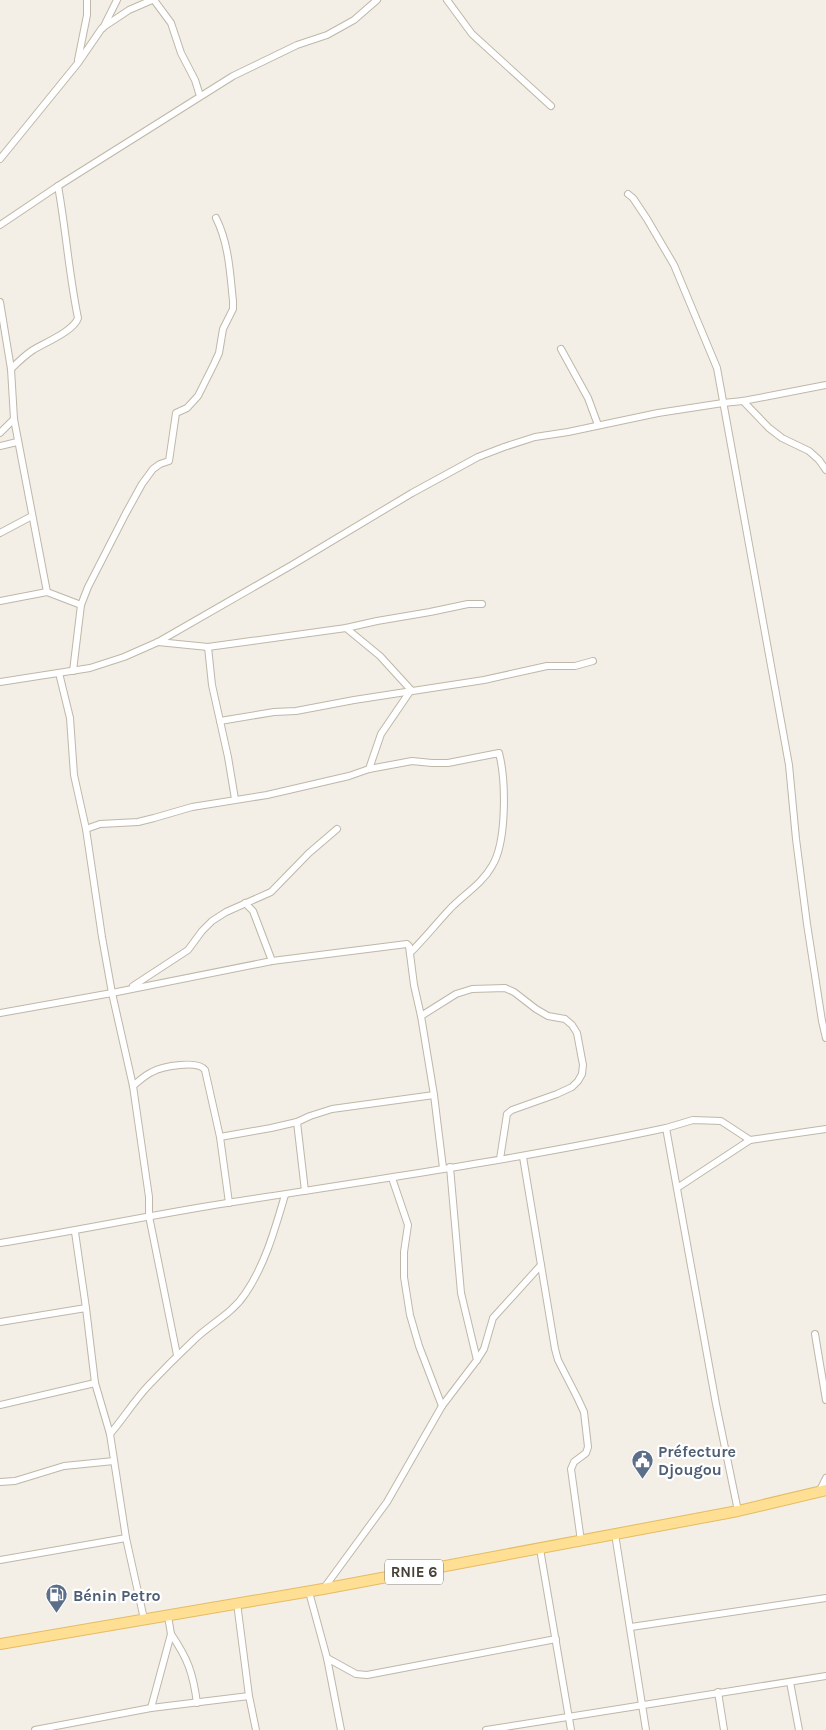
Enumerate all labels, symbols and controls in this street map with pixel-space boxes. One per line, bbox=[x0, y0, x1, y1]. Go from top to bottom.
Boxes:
place label: Préfecture Djougou bbox=[658, 1442, 736, 1479]
public building icon: Préfecture Djougou bbox=[630, 1448, 654, 1479]
road number: RNIE 6 bbox=[385, 1560, 443, 1584]
fuel station icon: Bénin Petro bbox=[45, 1583, 69, 1614]
place label: Bénin Petro bbox=[73, 1586, 161, 1605]

